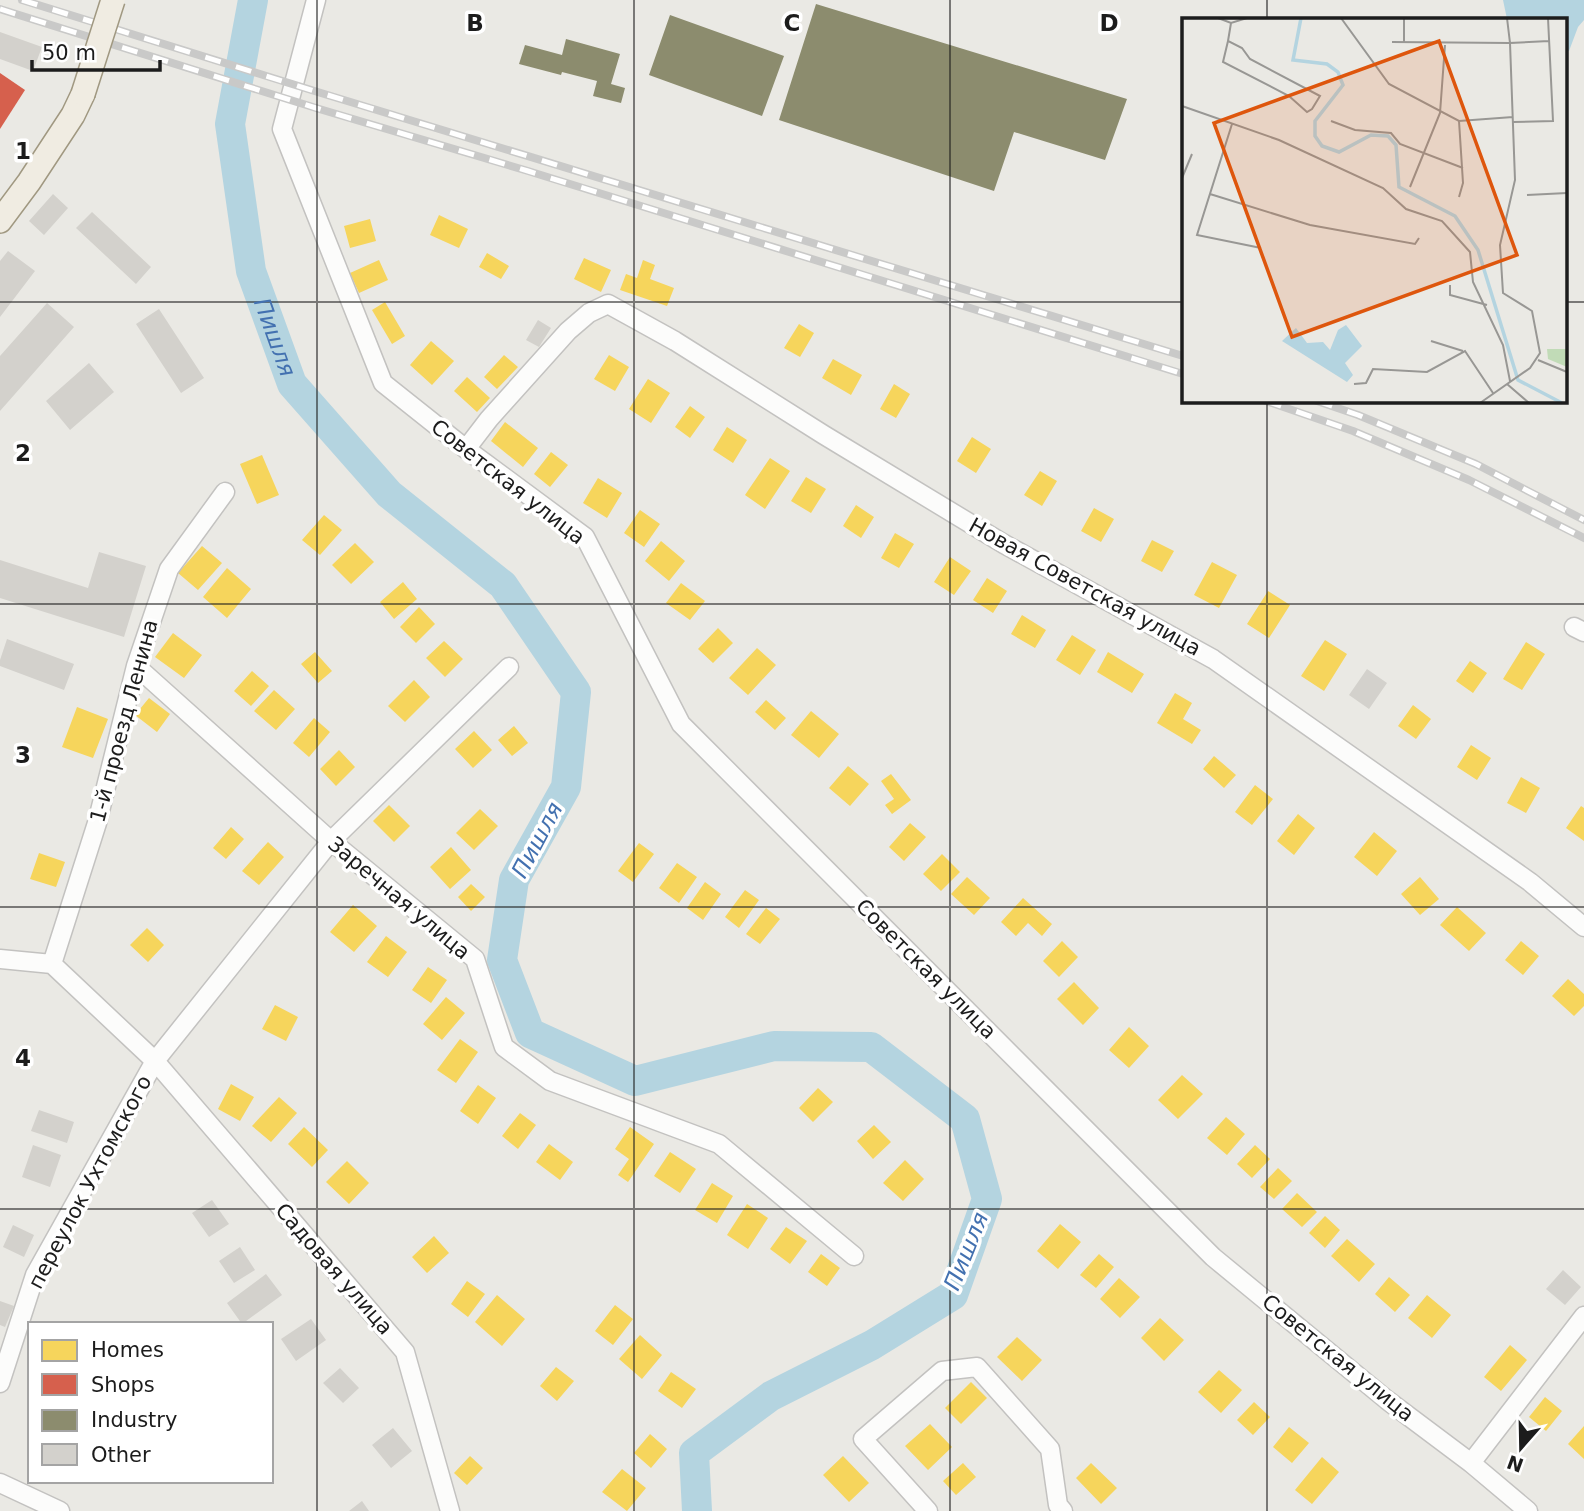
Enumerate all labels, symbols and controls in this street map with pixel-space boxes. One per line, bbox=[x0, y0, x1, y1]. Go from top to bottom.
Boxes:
text: B bbox=[466, 10, 484, 36]
text: C bbox=[784, 10, 800, 36]
text: D bbox=[1099, 10, 1119, 36]
inset map bbox=[1182, 18, 1566, 402]
scale bar bbox=[32, 28, 159, 72]
text: 50 m bbox=[42, 41, 96, 65]
text: 1 bbox=[15, 138, 31, 164]
water label: Пишля bbox=[249, 294, 301, 380]
street label: Советская улица bbox=[426, 415, 590, 549]
text: 2 bbox=[15, 440, 31, 466]
street label: Новая Советская улица bbox=[965, 513, 1205, 661]
street label: 1-й проезд Ленина bbox=[85, 617, 163, 825]
text: 3 bbox=[15, 742, 31, 768]
water label: Пишля bbox=[506, 798, 568, 882]
street label: Заречная улица bbox=[323, 832, 475, 964]
street label: Советская улица bbox=[851, 894, 1001, 1044]
text: 4 bbox=[15, 1045, 31, 1071]
street label: переулок Ухтомского bbox=[24, 1071, 156, 1293]
street label: Садовая улица bbox=[270, 1198, 398, 1340]
water label: Пишля bbox=[939, 1208, 993, 1294]
street label: Советская улица bbox=[1257, 1289, 1419, 1427]
legend bbox=[28, 1322, 273, 1483]
text: Homes bbox=[91, 1338, 164, 1362]
text: Shops bbox=[91, 1373, 155, 1397]
text: Industry bbox=[91, 1408, 177, 1432]
north arrow bbox=[1486, 1413, 1556, 1483]
text: Other bbox=[91, 1443, 151, 1467]
text: N bbox=[1504, 1451, 1526, 1477]

